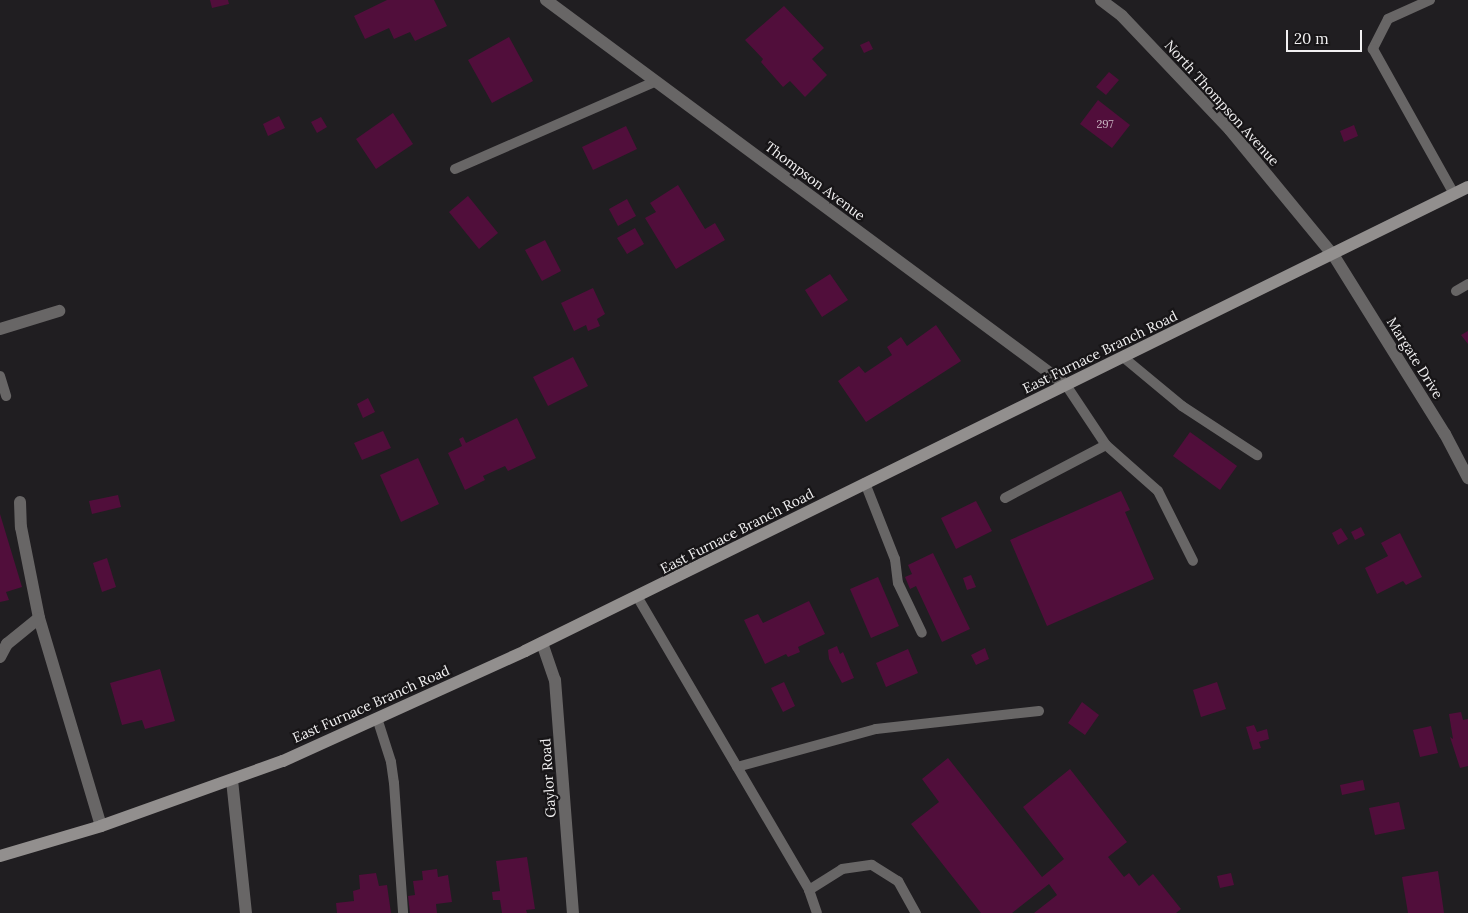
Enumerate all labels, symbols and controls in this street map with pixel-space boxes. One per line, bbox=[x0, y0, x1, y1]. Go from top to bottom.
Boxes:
scale bar bbox=[1288, 20, 1364, 52]
text: 20 m bbox=[1294, 29, 1329, 48]
street label: North Thompson Avenue bbox=[1161, 37, 1283, 169]
house number: 297 bbox=[1096, 117, 1114, 131]
street label: Thompson Avenue bbox=[762, 138, 868, 224]
street label: East Furnace Branch Road bbox=[1020, 307, 1180, 397]
street label: Margate Drive bbox=[1383, 314, 1447, 402]
street label: East Furnace Branch Road bbox=[657, 485, 817, 577]
street label: East Furnace Branch Road bbox=[290, 662, 452, 746]
street label: Gaylor Road bbox=[537, 738, 559, 818]

